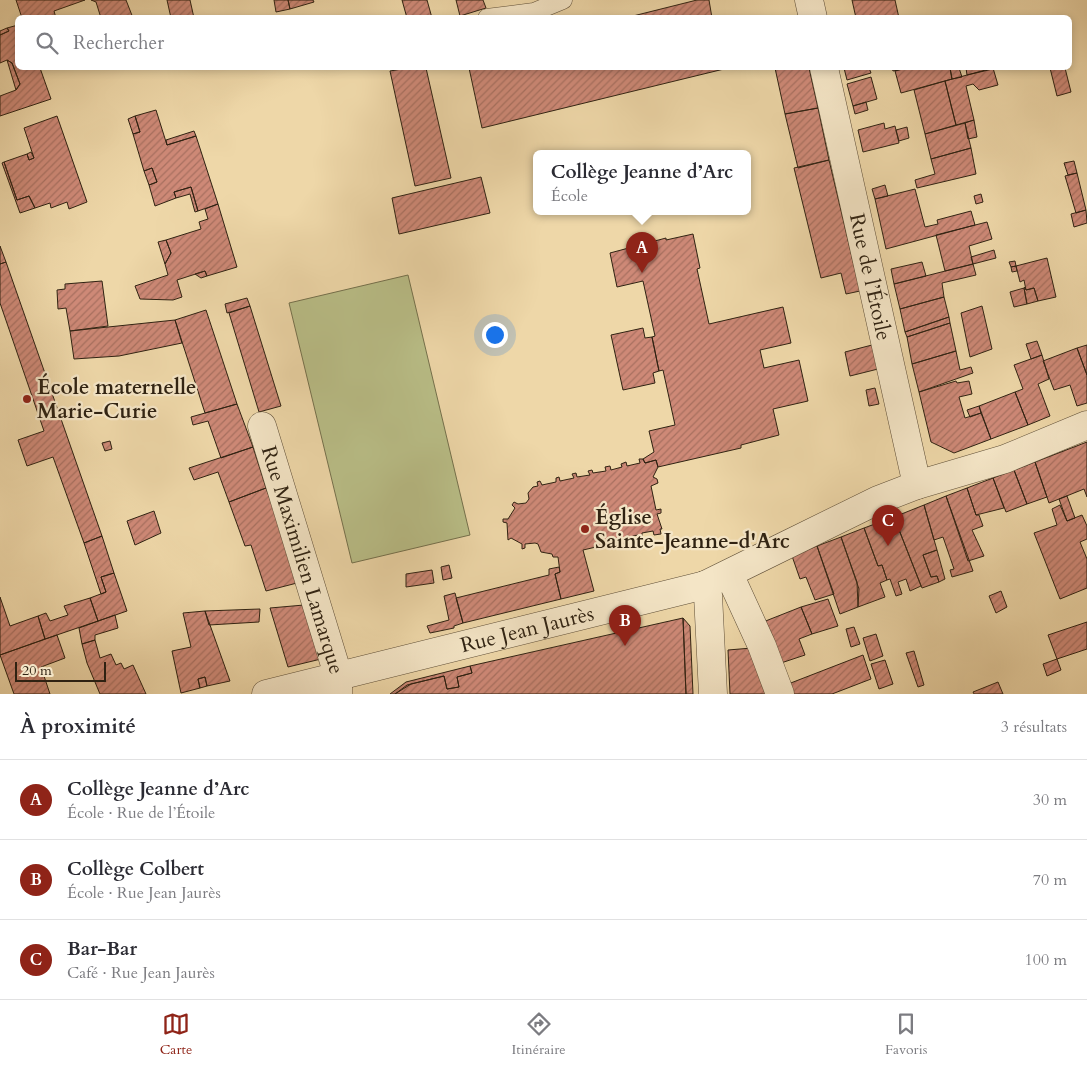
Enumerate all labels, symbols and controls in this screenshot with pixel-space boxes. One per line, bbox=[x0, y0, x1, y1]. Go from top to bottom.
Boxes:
search box bbox=[15, 15, 1072, 70]
icon: search bbox=[33, 29, 61, 57]
text: Rechercher bbox=[73, 30, 164, 56]
popup bbox=[533, 150, 751, 215]
text: Collège Jeanne d’Arc bbox=[551, 159, 733, 185]
text: École bbox=[551, 185, 588, 207]
street label: Rue de l’Étoile bbox=[842, 211, 898, 343]
pin: A bbox=[626, 232, 658, 273]
your location bbox=[482, 322, 508, 348]
place label: École maternelle Marie-Curie bbox=[37, 373, 197, 426]
marker: École maternelle Marie-Curie bbox=[21, 393, 33, 405]
street label: Rue Maximilien Lamarque bbox=[254, 442, 351, 678]
place label: Église Sainte-Jeanne-d'Arc bbox=[595, 503, 790, 556]
pin: C bbox=[872, 505, 904, 546]
marker: Église Sainte-Jeanne-d'Arc bbox=[579, 523, 591, 535]
street label: Rue Jean Jaurès bbox=[457, 599, 597, 660]
pin: B bbox=[609, 605, 641, 646]
scale bar bbox=[15, 659, 106, 682]
text: 20 m bbox=[22, 661, 52, 680]
text: À proximité bbox=[20, 712, 136, 741]
text: 3 résultats bbox=[1001, 716, 1067, 738]
text: Collège Jeanne d’Arc bbox=[67, 776, 249, 802]
text: A bbox=[30, 789, 42, 811]
text: 30 m bbox=[1033, 789, 1067, 811]
text: École · Rue de l’Étoile bbox=[67, 802, 215, 824]
text: Collège Colbert bbox=[67, 856, 204, 882]
text: B bbox=[30, 869, 42, 891]
text: 70 m bbox=[1033, 869, 1067, 891]
text: École · Rue Jean Jaurès bbox=[67, 882, 221, 904]
text: Bar-Bar bbox=[67, 936, 137, 962]
text: C bbox=[30, 949, 42, 971]
text: 100 m bbox=[1025, 949, 1067, 971]
text: Café · Rue Jean Jaurès bbox=[67, 962, 215, 984]
tab: Carte bbox=[160, 1010, 192, 1059]
tab: Itinéraire bbox=[512, 1010, 566, 1059]
tab: Favoris bbox=[885, 1010, 927, 1059]

